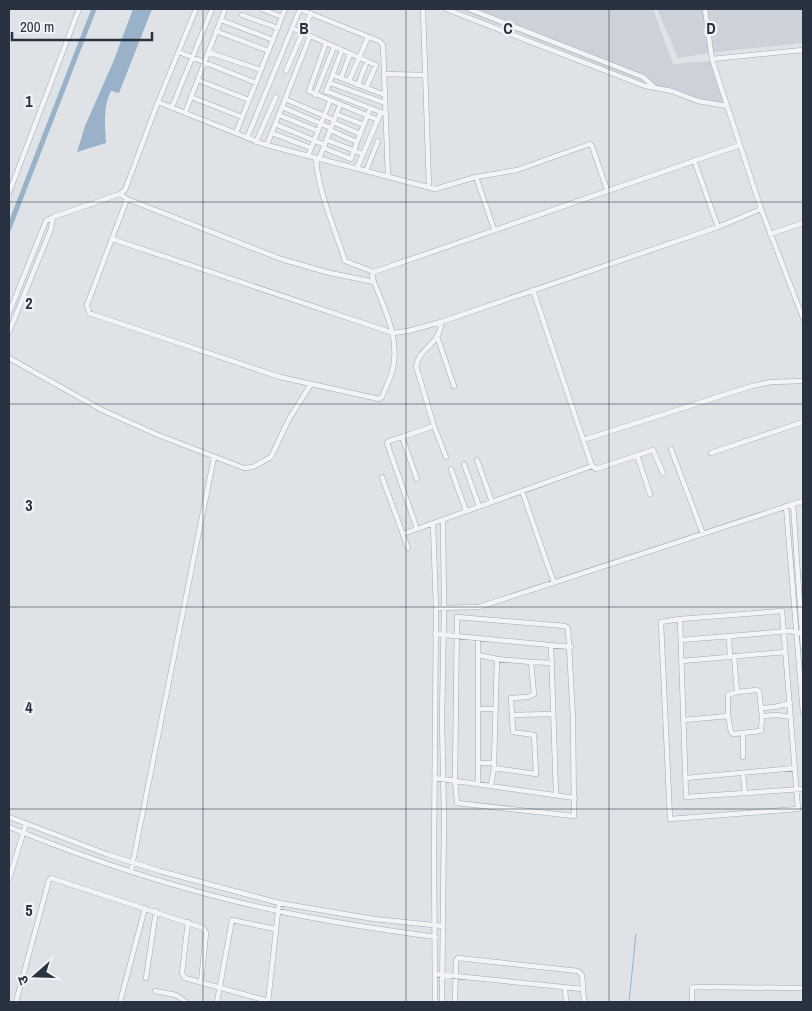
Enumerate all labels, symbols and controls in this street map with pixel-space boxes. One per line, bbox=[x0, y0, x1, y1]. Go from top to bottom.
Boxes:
scale bar bbox=[12, 10, 152, 42]
text: 200 m bbox=[20, 16, 54, 37]
text: B bbox=[299, 17, 309, 39]
text: C bbox=[503, 17, 513, 39]
text: D bbox=[706, 17, 716, 39]
text: 1 bbox=[25, 90, 33, 112]
text: 2 bbox=[25, 292, 33, 314]
text: 3 bbox=[25, 494, 33, 516]
text: 4 bbox=[25, 696, 33, 718]
text: 5 bbox=[25, 899, 33, 921]
north arrow bbox=[10, 951, 60, 1001]
text: उ bbox=[13, 973, 33, 987]

